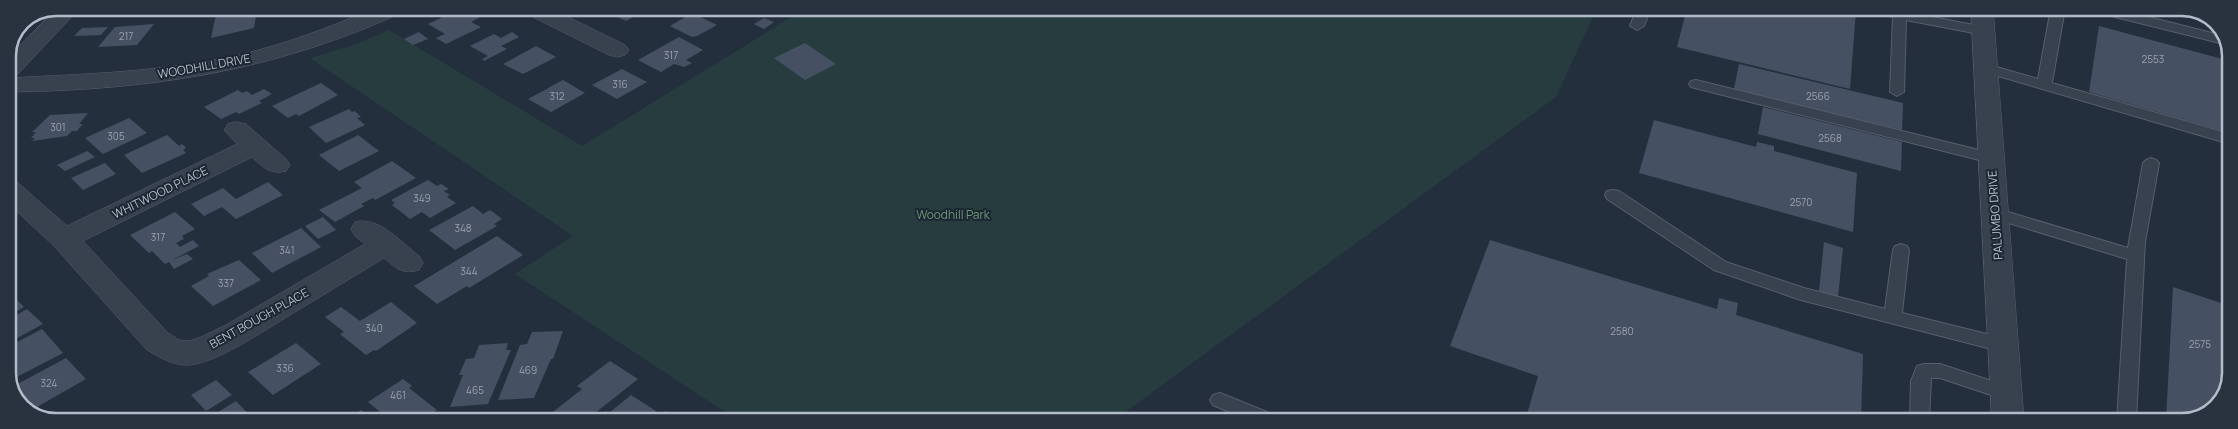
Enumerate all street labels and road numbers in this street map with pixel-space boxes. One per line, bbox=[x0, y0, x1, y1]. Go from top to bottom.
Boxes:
street label: WOODHILL DRIVE bbox=[156, 49, 252, 83]
street label: WHITWOOD PLACE bbox=[109, 161, 211, 223]
street label: PALUMBO DRIVE bbox=[1983, 169, 2007, 260]
street label: BENT BOUGH PLACE bbox=[206, 284, 312, 352]

